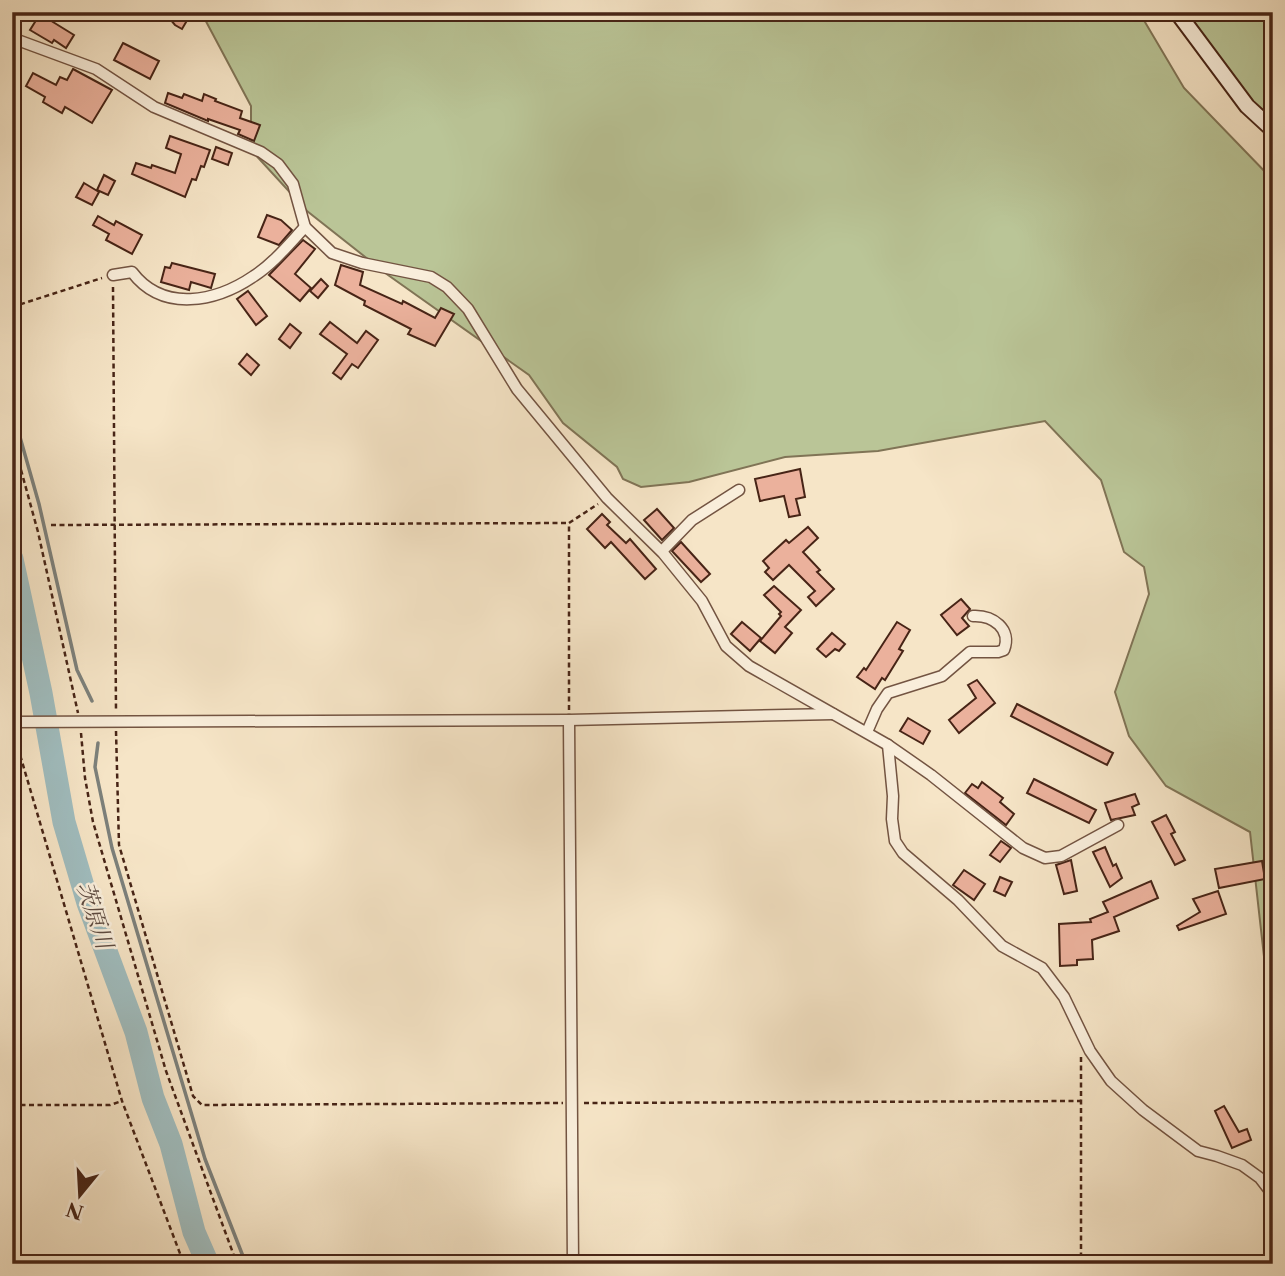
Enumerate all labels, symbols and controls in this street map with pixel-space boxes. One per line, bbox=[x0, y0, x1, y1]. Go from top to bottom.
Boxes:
water label: 茨原川 bbox=[71, 878, 120, 955]
north arrow bbox=[46, 1160, 116, 1230]
text: N bbox=[63, 1197, 86, 1224]

